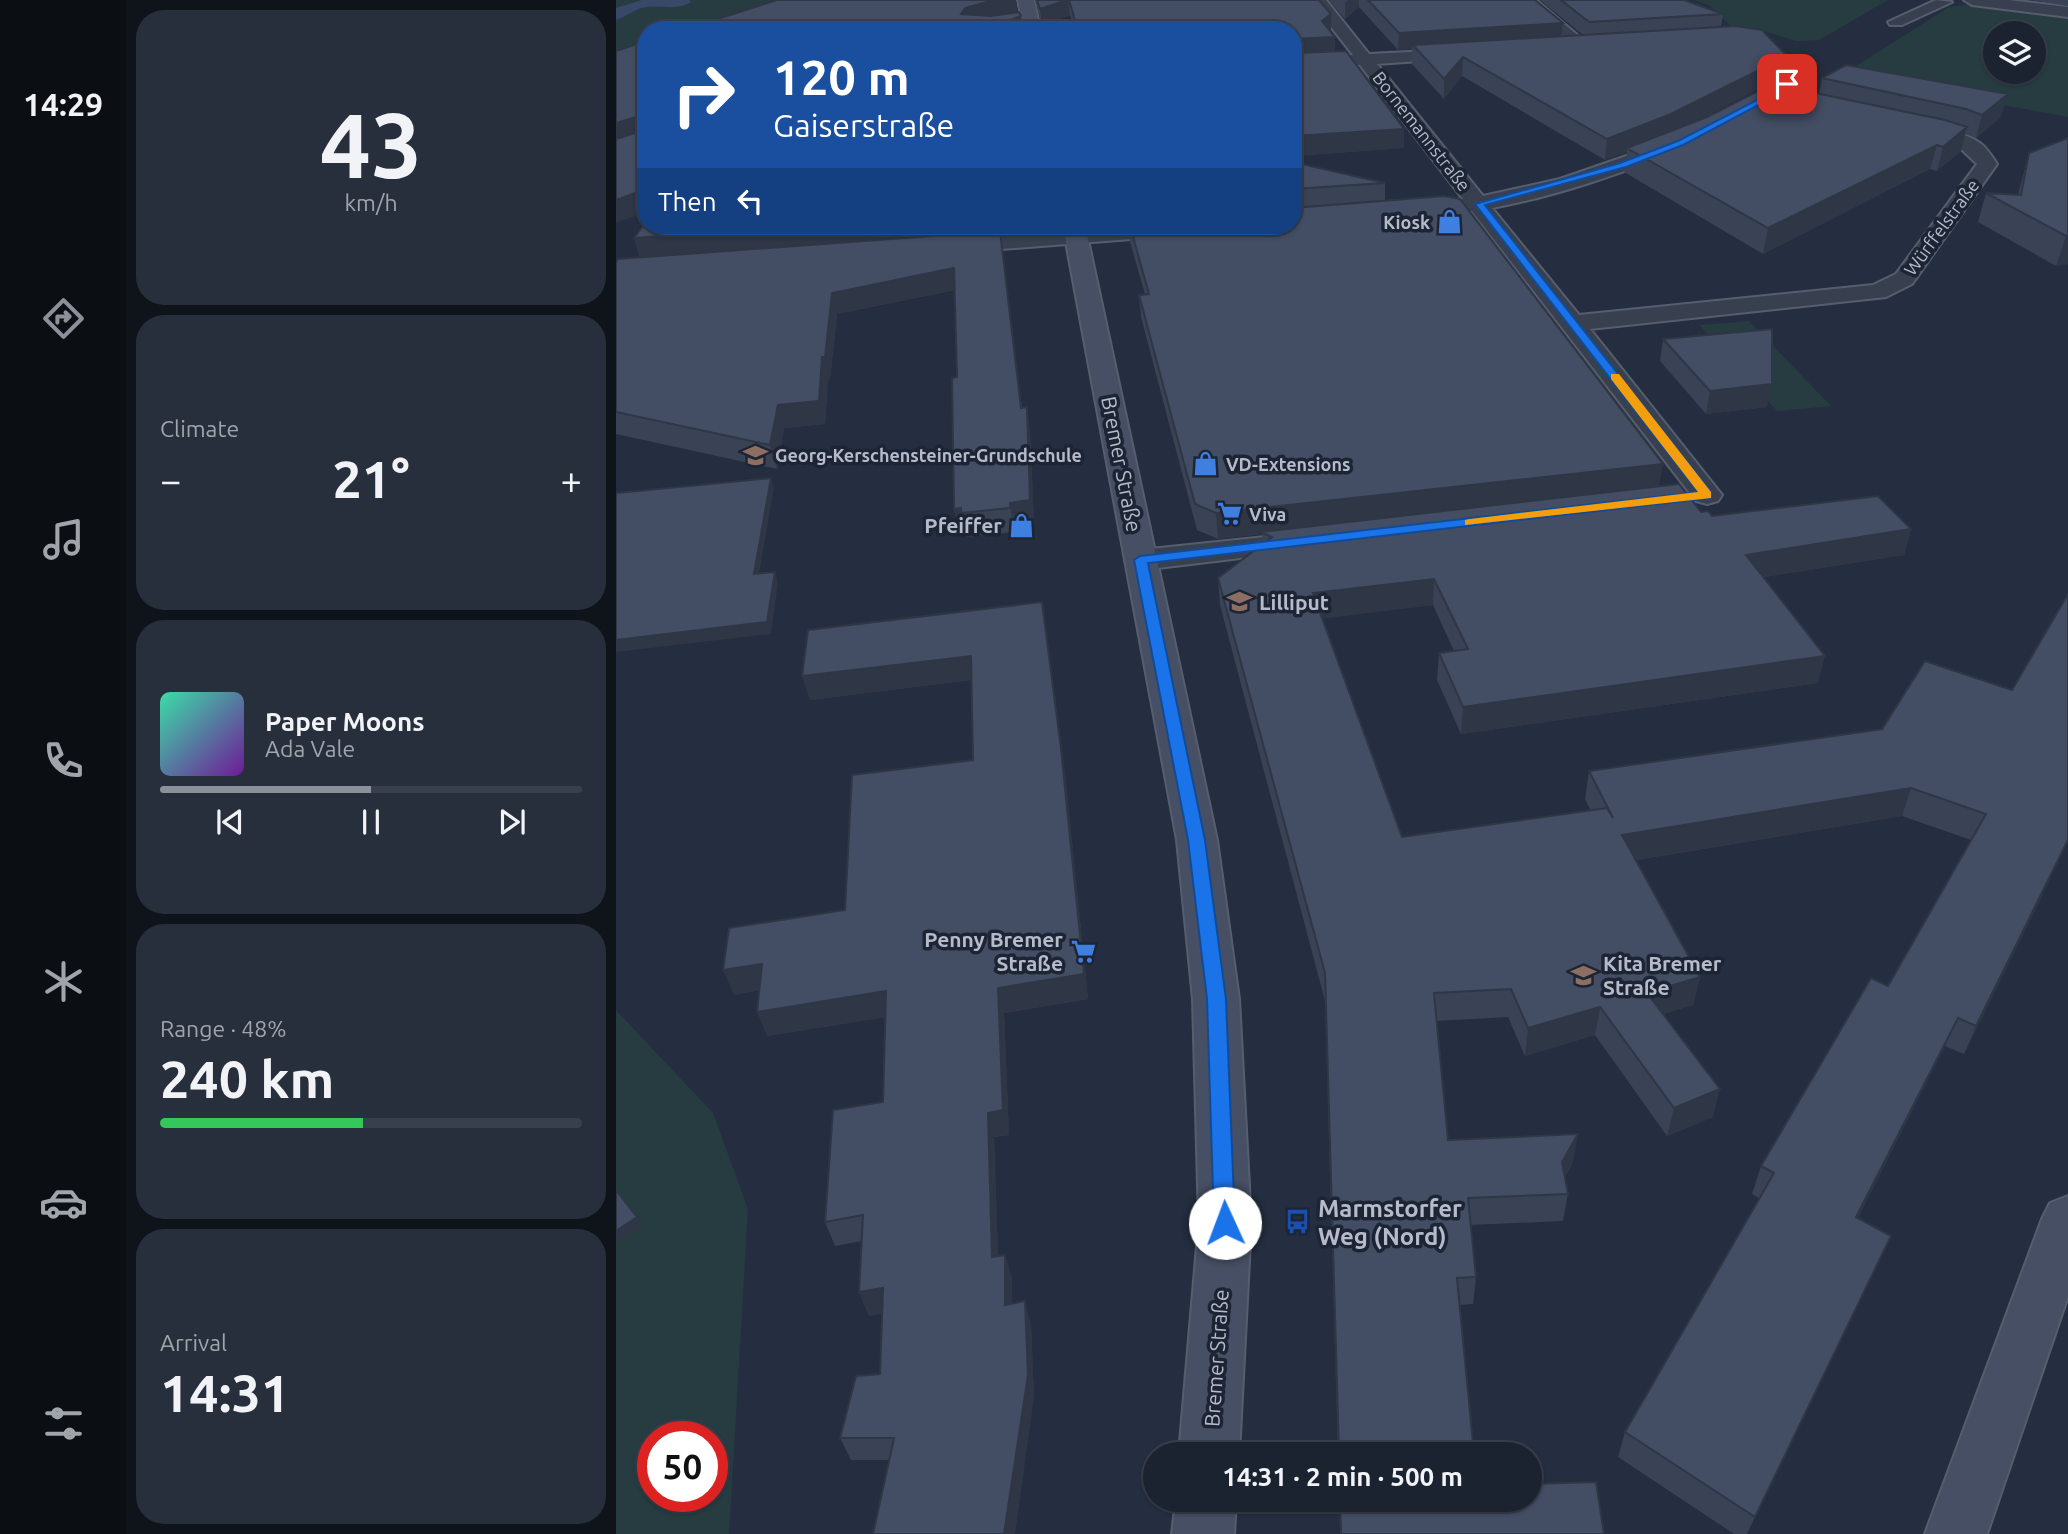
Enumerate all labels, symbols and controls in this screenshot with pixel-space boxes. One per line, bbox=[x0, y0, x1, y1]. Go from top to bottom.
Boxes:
map controls bbox=[1983, 21, 2046, 84]
button: layers bbox=[1983, 21, 2046, 84]
icon: right bbox=[658, 49, 749, 140]
text: 120 m bbox=[773, 49, 910, 104]
pin bbox=[1757, 54, 1817, 114]
icon: arrive bbox=[1768, 65, 1806, 103]
street label: Bornemannstraße bbox=[1369, 67, 1475, 195]
text: 14:29 bbox=[23, 86, 103, 122]
text: 43 bbox=[320, 93, 422, 195]
text: Gaiserstraße bbox=[773, 107, 954, 143]
street label: Würffelstraße bbox=[1900, 175, 1982, 279]
icon: left bbox=[731, 182, 769, 220]
text: Then bbox=[658, 187, 717, 216]
text: km/h bbox=[344, 190, 398, 215]
shop icon: Kiosk bbox=[1436, 208, 1464, 236]
place label: Kiosk bbox=[1383, 212, 1430, 232]
icon: directions bbox=[39, 294, 88, 343]
street label: Bremer Straße bbox=[1097, 394, 1147, 534]
text: Climate bbox=[160, 416, 239, 441]
school or university icon: Georg-Kerschensteiner-Grundschule bbox=[741, 441, 769, 469]
place label: Georg-Kerschensteiner-Grundschule bbox=[775, 445, 1082, 465]
text: 21° bbox=[332, 450, 410, 508]
shop icon: VD-Extensions bbox=[1192, 450, 1220, 478]
place label: VD-Extensions bbox=[1226, 454, 1350, 474]
text: − bbox=[160, 459, 181, 501]
text: + bbox=[561, 459, 582, 501]
supermarket icon: Viva bbox=[1215, 500, 1243, 528]
place label: Viva bbox=[1249, 504, 1286, 524]
shop icon: Pfeiffer bbox=[1008, 511, 1036, 539]
place label: Pfeiffer bbox=[924, 513, 1002, 537]
icon: music bbox=[39, 515, 88, 564]
school or university icon: Lilliput bbox=[1225, 588, 1253, 616]
place label: Lilliput bbox=[1259, 590, 1329, 614]
text: Paper Moons bbox=[265, 707, 424, 736]
icon: phone bbox=[39, 736, 88, 785]
text: Ada Vale bbox=[265, 736, 355, 761]
icon: previous bbox=[211, 803, 249, 841]
icon: pause bbox=[352, 803, 390, 841]
icon: next bbox=[493, 803, 531, 841]
place label: Penny Bremer Straße bbox=[924, 927, 1063, 975]
supermarket icon: Penny Bremer Straße bbox=[1069, 937, 1097, 965]
place label: Kita Bremer Straße bbox=[1603, 951, 1722, 999]
icon: climate bbox=[39, 957, 88, 1006]
school or university icon: Kita Bremer Straße bbox=[1569, 961, 1597, 989]
text: Range · 48% bbox=[160, 1016, 287, 1041]
text: 240 km bbox=[160, 1050, 334, 1108]
icon: car bbox=[39, 1178, 88, 1227]
position arrow bbox=[1188, 1186, 1262, 1260]
place label: Marmstorfer Weg (Nord) bbox=[1318, 1195, 1462, 1250]
bus stop icon: Marmstorfer Weg (Nord) bbox=[1284, 1208, 1312, 1236]
street label: Bremer Straße bbox=[1199, 1289, 1233, 1427]
text: Arrival bbox=[160, 1330, 227, 1355]
text: 14:31 bbox=[160, 1364, 290, 1422]
icon: filters bbox=[39, 1399, 88, 1448]
speed limit sign: 50 bbox=[637, 1421, 728, 1512]
text: 14:31 · 2 min · 500 m bbox=[1222, 1462, 1463, 1491]

